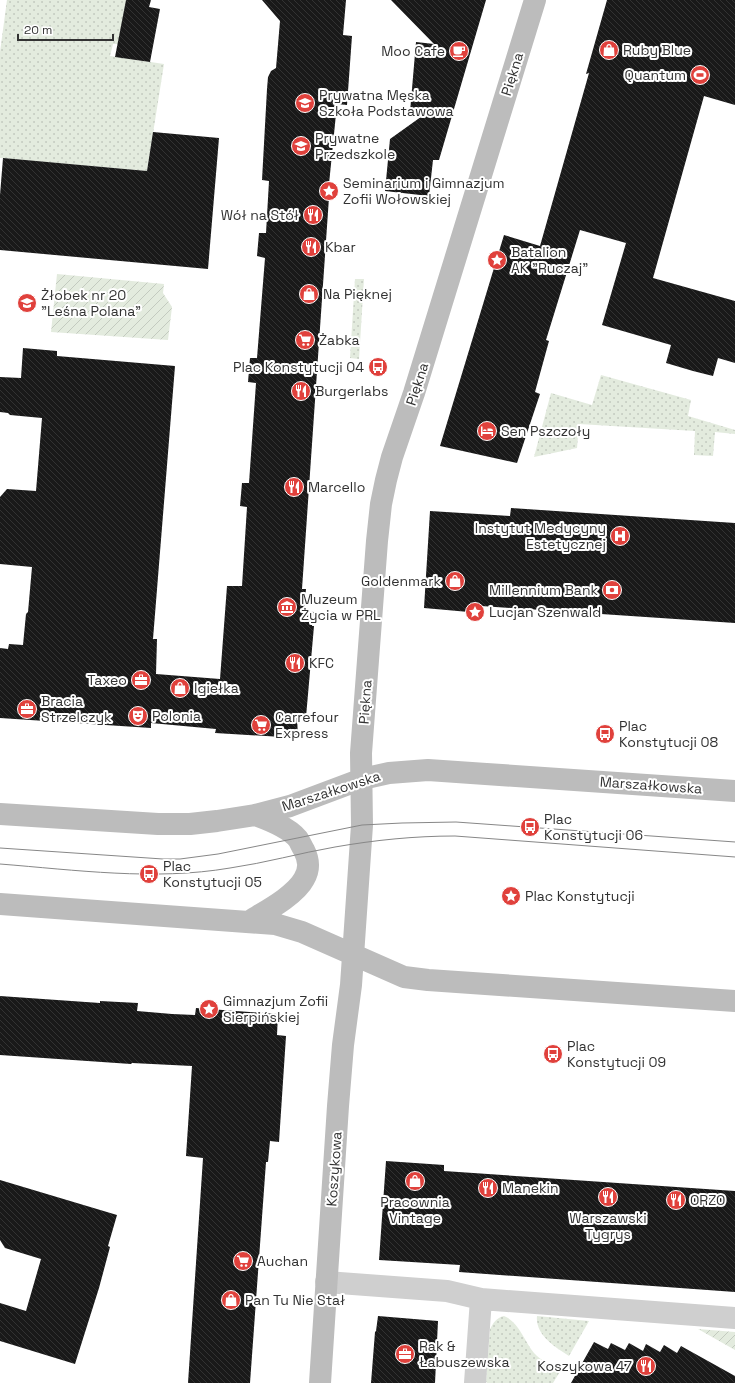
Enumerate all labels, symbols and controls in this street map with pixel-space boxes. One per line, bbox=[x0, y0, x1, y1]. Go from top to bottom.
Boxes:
scale bar bbox=[18, 16, 113, 42]
text: 20 m bbox=[24, 22, 52, 38]
shop icon: Ruby Blue bbox=[598, 39, 620, 61]
cafe icon: Moo Cafe bbox=[448, 40, 470, 62]
place label: Ruby Blue bbox=[623, 41, 691, 59]
place label: Moo Cafe bbox=[381, 42, 445, 60]
street label: Piękna bbox=[497, 50, 527, 98]
sports icon: Quantum bbox=[689, 64, 711, 86]
place label: Quantum bbox=[625, 66, 686, 84]
place label: Prywatna Męska Szkoła Podstawowa bbox=[319, 86, 454, 120]
school or university icon: Prywatna Męska Szkoła Podstawowa bbox=[294, 92, 316, 114]
place label: Prywatne Przedszkole bbox=[315, 129, 395, 163]
school or university icon: Prywatne Przedszkole bbox=[290, 135, 312, 157]
place label: Seminarium i Gimnazjum Zofii Wołowskiej bbox=[343, 174, 505, 208]
place icon: Seminarium i Gimnazjum Zofii Wołowskiej bbox=[318, 180, 340, 202]
restaurant icon: Wół na Stół bbox=[302, 204, 324, 226]
place label: Wół na Stół bbox=[221, 206, 299, 224]
restaurant icon: Kbar bbox=[300, 236, 322, 258]
place label: Kbar bbox=[325, 238, 356, 256]
place label: Batalion AK "Ruczaj" bbox=[511, 243, 588, 277]
place icon: Batalion AK "Ruczaj" bbox=[486, 249, 508, 271]
shop icon: Na Pięknej bbox=[298, 283, 320, 305]
place label: Na Pięknej bbox=[323, 285, 392, 303]
place label: Żłobek nr 20 "Leśna Polana" bbox=[41, 286, 141, 320]
school or university icon: Żłobek nr 20 "Leśna Polana" bbox=[16, 292, 38, 314]
supermarket icon: Żabka bbox=[294, 329, 316, 351]
place label: Żabka bbox=[319, 331, 360, 349]
bus stop icon: Plac Konstytucji 04 bbox=[367, 356, 389, 378]
place label: Plac Konstytucji 04 bbox=[233, 358, 364, 376]
street label: Piękna bbox=[402, 360, 432, 408]
restaurant icon: Burgerlabs bbox=[290, 380, 312, 402]
place label: Burgerlabs bbox=[315, 382, 388, 400]
hotel icon: Sen Pszczoły bbox=[476, 420, 498, 442]
place label: Sen Pszczoły bbox=[501, 422, 590, 440]
restaurant icon: Marcello bbox=[283, 476, 305, 498]
place label: Marcello bbox=[308, 478, 365, 496]
place label: Instytut Medycyny Estetycznej bbox=[475, 519, 606, 553]
hospital icon: Instytut Medycyny Estetycznej bbox=[609, 525, 631, 547]
shop icon: Goldenmark bbox=[444, 570, 466, 592]
place label: Goldenmark bbox=[361, 572, 441, 590]
bank icon: Millennium Bank bbox=[601, 579, 623, 601]
place label: Millennium Bank bbox=[489, 581, 598, 599]
place label: Muzeum Życia w PRL bbox=[301, 590, 381, 624]
museum icon: Muzeum Życia w PRL bbox=[276, 596, 298, 618]
place icon: Lucjan Szenwald bbox=[464, 601, 486, 623]
place label: Lucjan Szenwald bbox=[489, 603, 601, 621]
restaurant icon: KFC bbox=[284, 652, 306, 674]
place label: KFC bbox=[309, 654, 334, 672]
office icon: Taxeo bbox=[130, 669, 152, 691]
place label: Taxeo bbox=[87, 671, 127, 689]
shop icon: Igiełka bbox=[169, 677, 191, 699]
place label: Igiełka bbox=[194, 679, 239, 697]
street label: Piękna bbox=[354, 679, 376, 725]
place label: Bracia Strzelczyk bbox=[41, 692, 112, 726]
office icon: Bracia Strzelczyk bbox=[16, 698, 38, 720]
theatre icon: Polonia bbox=[127, 705, 149, 727]
place label: Polonia bbox=[152, 707, 201, 725]
place label: Carrefour Express bbox=[275, 708, 339, 742]
supermarket icon: Carrefour Express bbox=[250, 714, 272, 736]
place label: Plac Konstytucji 08 bbox=[619, 717, 719, 751]
bus stop icon: Plac Konstytucji 08 bbox=[594, 723, 616, 745]
street label: Marszałkowska bbox=[279, 767, 383, 815]
street label: Marszałkowska bbox=[599, 772, 703, 798]
place label: Plac Konstytucji 06 bbox=[544, 810, 643, 844]
bus stop icon: Plac Konstytucji 06 bbox=[519, 816, 541, 838]
place label: Plac Konstytucji 05 bbox=[163, 857, 262, 891]
bus stop icon: Plac Konstytucji 05 bbox=[138, 863, 160, 885]
place icon: Plac Konstytucji bbox=[500, 885, 522, 907]
place label: Plac Konstytucji bbox=[525, 887, 635, 905]
place label: Gimnazjum Zofii Sierpińskiej bbox=[223, 992, 328, 1026]
place icon: Gimnazjum Zofii Sierpińskiej bbox=[198, 998, 220, 1020]
place label: Plac Konstytucji 09 bbox=[567, 1037, 666, 1071]
bus stop icon: Plac Konstytucji 09 bbox=[542, 1043, 564, 1065]
street label: Koszykowa bbox=[322, 1131, 346, 1207]
shop icon: Pracownia Vintage bbox=[404, 1170, 426, 1192]
restaurant icon: Manekin bbox=[477, 1177, 499, 1199]
place label: Manekin bbox=[502, 1179, 559, 1197]
restaurant icon: Warszawski Tygrys bbox=[597, 1186, 619, 1208]
restaurant icon: ORZO bbox=[665, 1189, 687, 1211]
place label: ORZO bbox=[690, 1191, 725, 1209]
place label: Pracownia Vintage bbox=[380, 1193, 450, 1227]
place label: Warszawski Tygrys bbox=[569, 1209, 647, 1243]
supermarket icon: Auchan bbox=[232, 1250, 254, 1272]
place label: Auchan bbox=[257, 1252, 308, 1270]
shop icon: Pan Tu Nie Stał bbox=[220, 1289, 242, 1311]
place label: Pan Tu Nie Stał bbox=[245, 1291, 345, 1309]
place label: Rak & Łabuszewska bbox=[419, 1337, 510, 1371]
office icon: Rak & Łabuszewska bbox=[394, 1343, 416, 1365]
restaurant icon: Koszykowa 47 bbox=[635, 1355, 657, 1377]
place label: Koszykowa 47 bbox=[537, 1357, 632, 1375]

